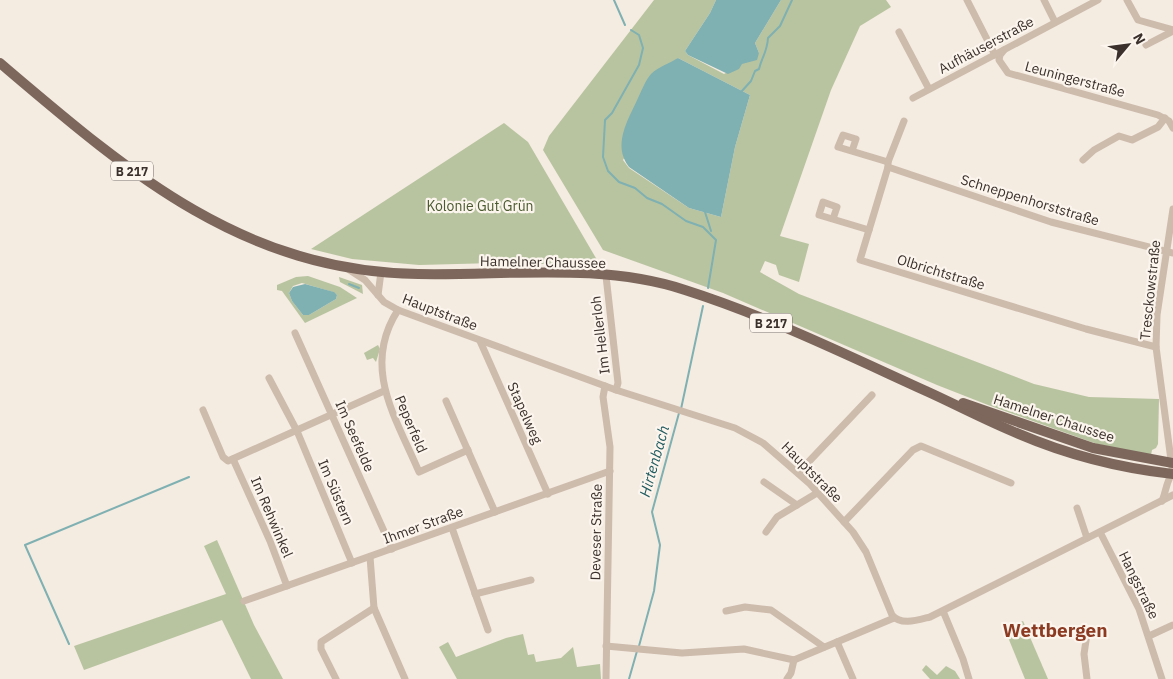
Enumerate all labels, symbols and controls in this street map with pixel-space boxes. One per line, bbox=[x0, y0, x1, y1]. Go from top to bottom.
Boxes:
street label: Aufhäuserstraße bbox=[935, 12, 1037, 78]
north arrow bbox=[1103, 20, 1153, 70]
text: N bbox=[1129, 30, 1150, 47]
street label: Leuningerstraße bbox=[1023, 57, 1127, 101]
road number: B 217 bbox=[111, 162, 153, 180]
street label: Schneppenhorststraße bbox=[958, 170, 1102, 230]
park label: Kolonie Gut Grün bbox=[426, 197, 534, 215]
street label: Tresckowstraße bbox=[1136, 239, 1164, 341]
street label: Olbrichtstraße bbox=[895, 250, 988, 294]
street label: Hamelner Chaussee bbox=[480, 252, 607, 272]
street label: Hauptstraße bbox=[400, 289, 480, 335]
street label: Im Hellerloh bbox=[586, 295, 614, 375]
road number: B 217 bbox=[750, 314, 792, 332]
street label: Stapelweg bbox=[503, 379, 547, 447]
street label: Hamelner Chaussee bbox=[991, 390, 1117, 446]
street label: Peperfeld bbox=[391, 392, 431, 456]
street label: Im Seefelde bbox=[331, 397, 379, 475]
water label: Hirtenbach bbox=[635, 423, 673, 499]
street label: Hauptstraße bbox=[778, 438, 847, 507]
street label: Im Süstern bbox=[314, 456, 358, 528]
street label: Im Rehwinkel bbox=[247, 474, 297, 560]
street label: Deveser Straße bbox=[586, 483, 606, 580]
street label: Ihmer Straße bbox=[380, 502, 466, 548]
street label: Hangstraße bbox=[1115, 548, 1163, 622]
district label: Wettbergen bbox=[1002, 618, 1108, 642]

